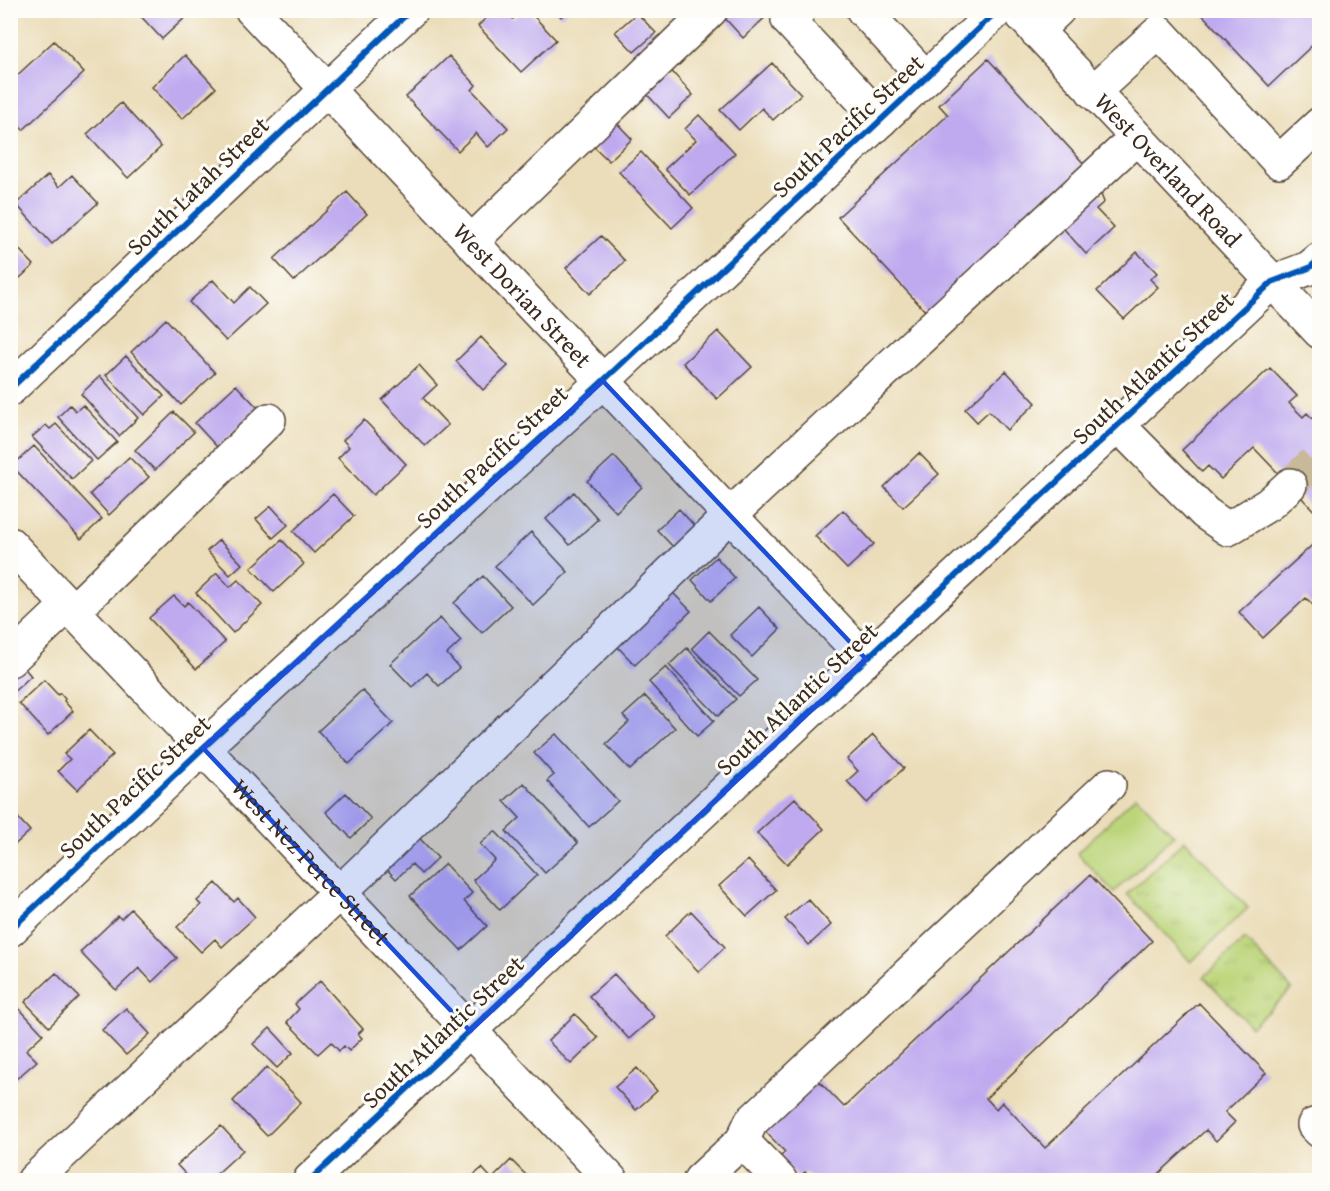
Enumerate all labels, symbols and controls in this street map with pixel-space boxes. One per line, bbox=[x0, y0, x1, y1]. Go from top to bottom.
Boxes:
street label: South Pacific Street bbox=[764, 45, 932, 206]
street label: West Overland Road bbox=[1086, 85, 1250, 255]
street label: South Latah Street bbox=[118, 108, 277, 263]
street label: West Dorian Street bbox=[445, 215, 600, 376]
street label: South Atlantic Street bbox=[1064, 283, 1242, 452]
street label: South Pacific Street bbox=[408, 376, 576, 537]
street label: South Atlantic Street bbox=[708, 614, 886, 783]
street label: South Pacific Street bbox=[51, 706, 219, 867]
street label: West Nez Perce Street bbox=[223, 771, 399, 954]
street label: South Atlantic Street bbox=[354, 947, 532, 1116]

